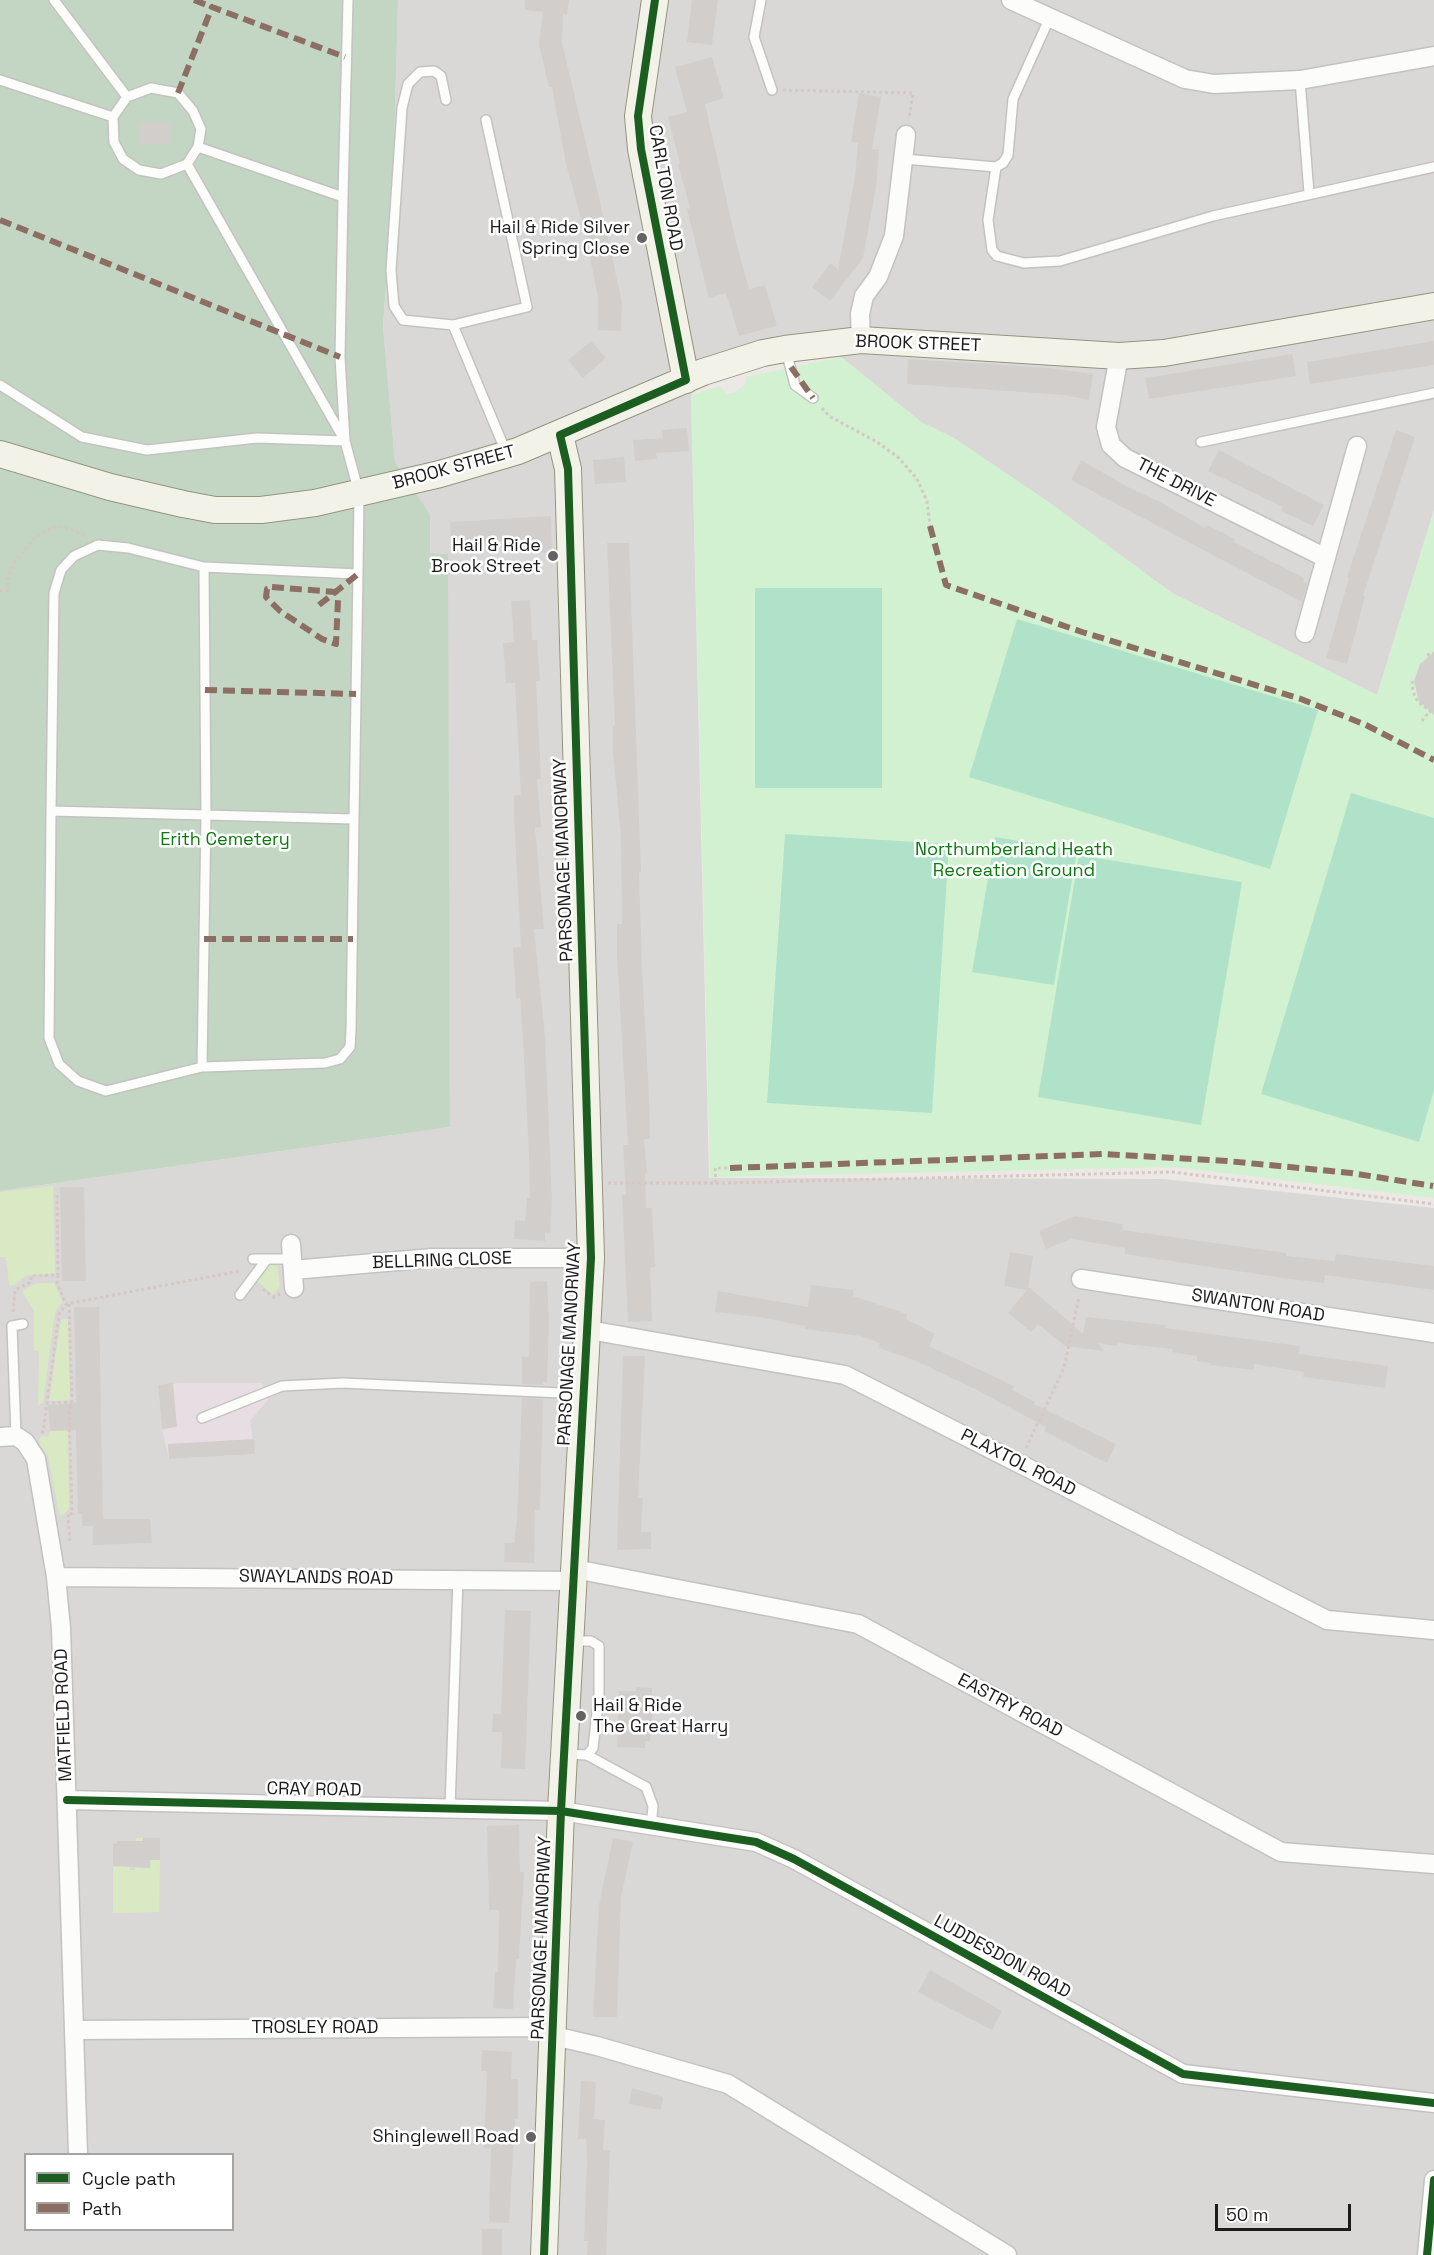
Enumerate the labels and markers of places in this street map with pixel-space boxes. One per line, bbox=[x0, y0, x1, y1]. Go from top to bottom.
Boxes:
place label: Hail & Ride Silver Spring Close bbox=[490, 217, 630, 260]
marker: Hail & Ride Silver Spring Close bbox=[635, 231, 649, 245]
place label: Hail & Ride Brook Street bbox=[431, 535, 541, 578]
marker: Hail & Ride Brook Street bbox=[546, 549, 560, 563]
place label: Hail & Ride The Great Harry bbox=[593, 1695, 728, 1738]
marker: Hail & Ride The Great Harry bbox=[574, 1709, 588, 1723]
place label: Shinglewell Road bbox=[373, 2126, 519, 2148]
marker: Shinglewell Road bbox=[524, 2130, 538, 2144]

